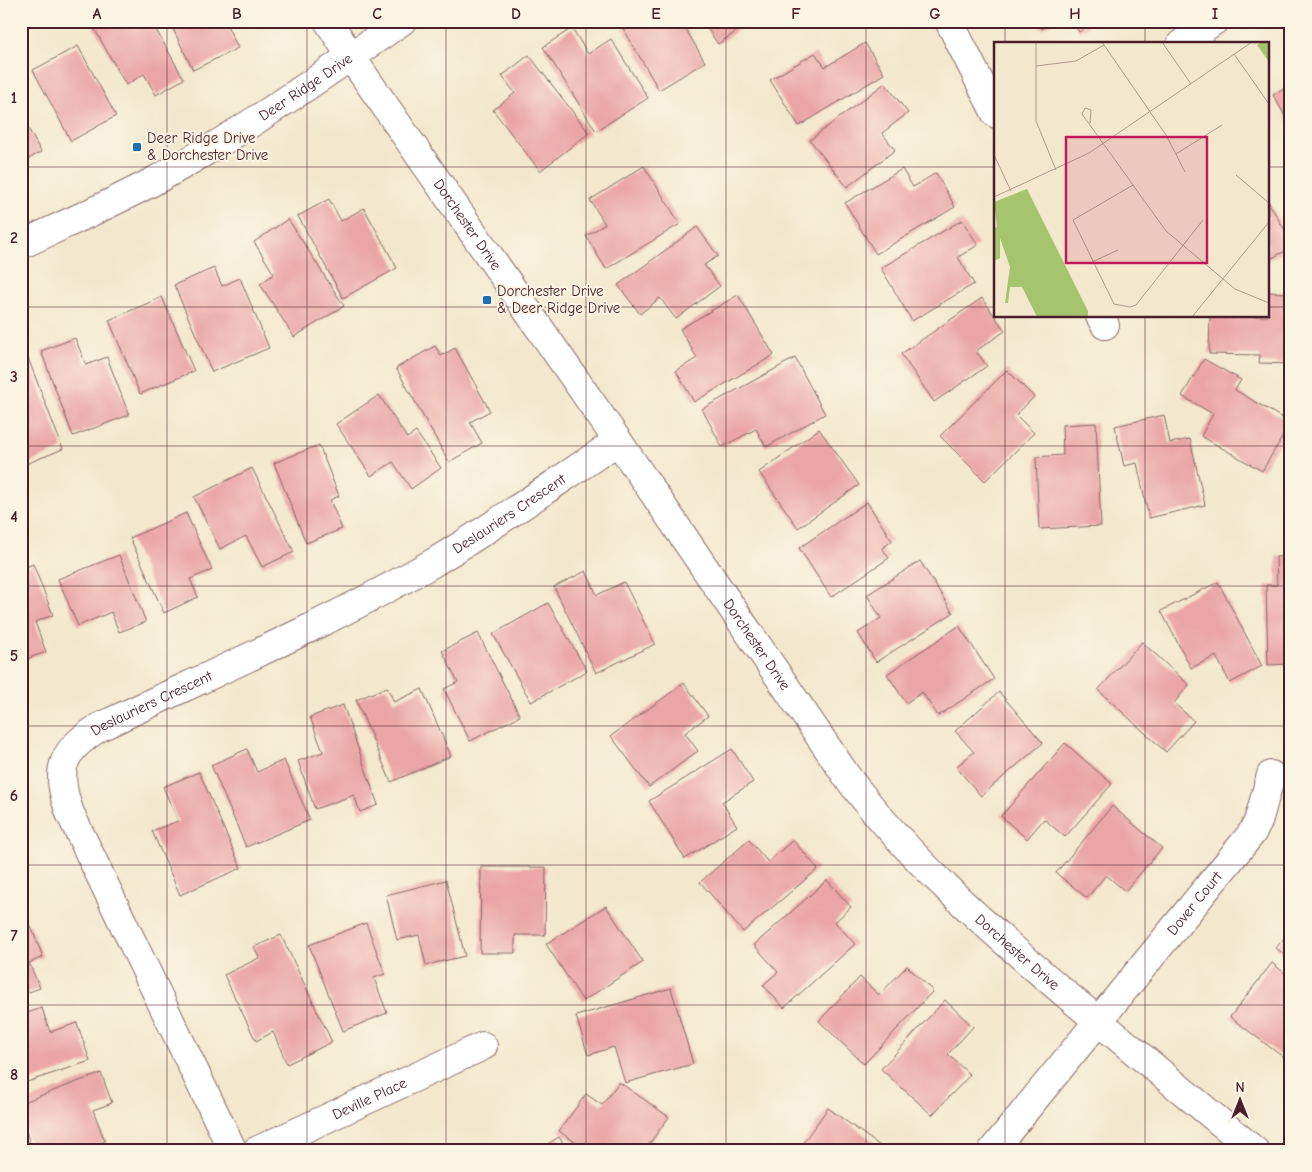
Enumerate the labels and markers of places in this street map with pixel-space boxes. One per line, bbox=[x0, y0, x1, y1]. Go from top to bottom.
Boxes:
place label: Deer Ridge Drive & Dorchester Drive bbox=[147, 129, 269, 164]
marker: Deer Ridge Drive & Dorchester Drive bbox=[131, 141, 143, 153]
place label: Dorchester Drive & Deer Ridge Drive bbox=[497, 282, 621, 317]
marker: Dorchester Drive & Deer Ridge Drive bbox=[481, 294, 493, 306]

